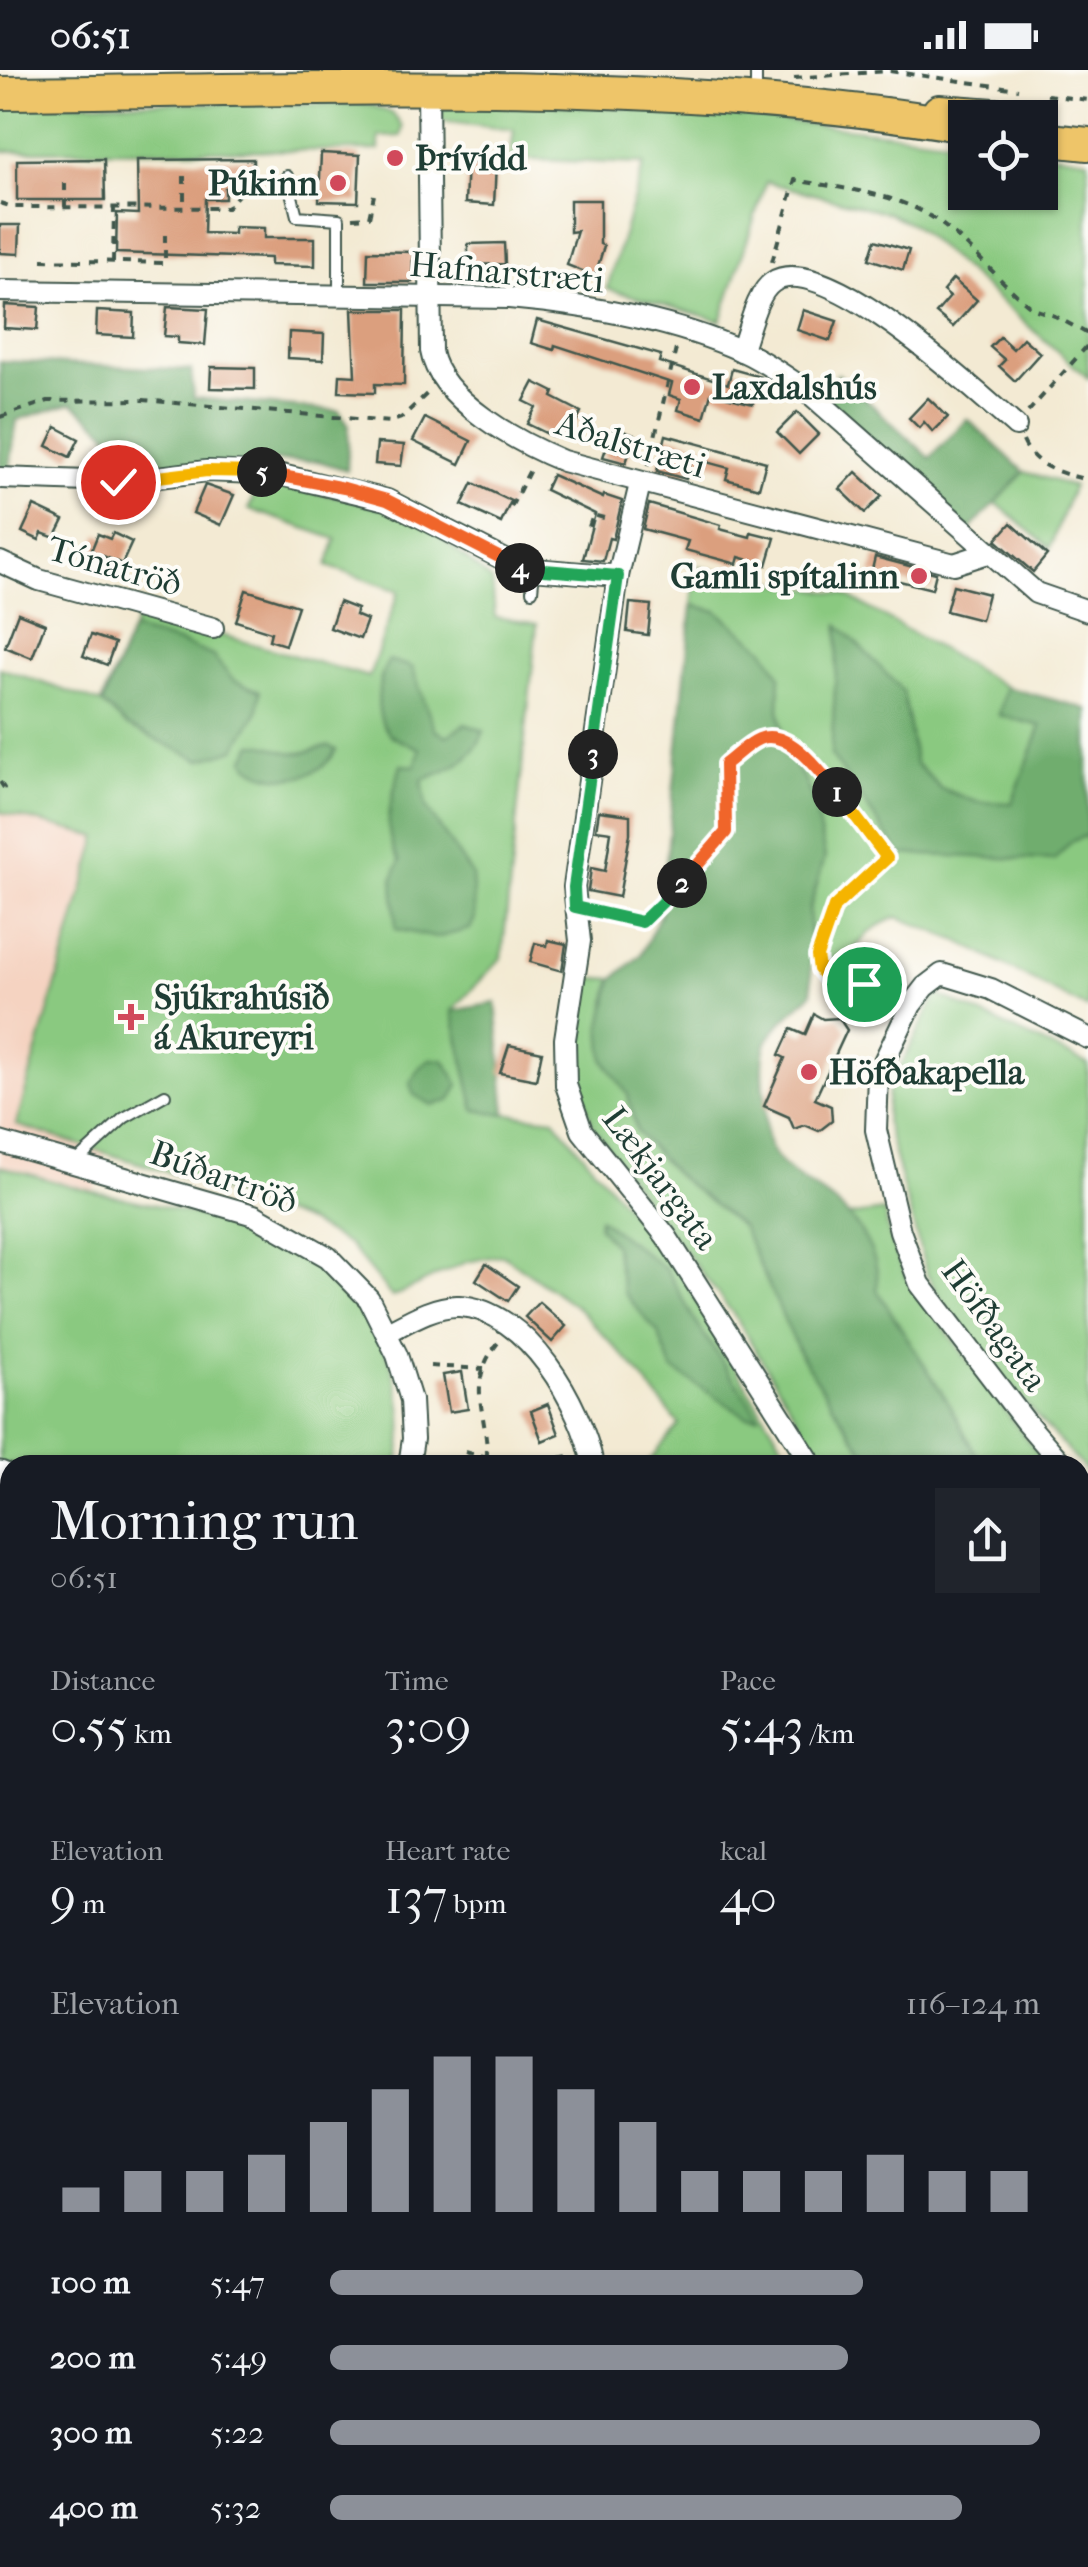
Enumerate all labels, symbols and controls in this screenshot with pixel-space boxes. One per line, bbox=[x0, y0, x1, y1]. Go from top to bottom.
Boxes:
text: 06:51 bbox=[50, 13, 131, 58]
map controls bbox=[948, 100, 1058, 210]
button: locate bbox=[948, 100, 1058, 210]
place label: Þrívídd bbox=[415, 138, 527, 179]
marker: Þrívídd bbox=[384, 147, 406, 169]
place label: Púkinn bbox=[208, 163, 319, 204]
marker: Púkinn bbox=[327, 172, 349, 194]
street label: Hafnarstræti bbox=[408, 244, 606, 301]
place label: Laxdalshús bbox=[712, 367, 877, 408]
marker: Laxdalshús bbox=[681, 376, 703, 398]
street label: Aðalstræti bbox=[549, 402, 711, 487]
pin bbox=[76, 440, 161, 525]
pin: 5 bbox=[237, 447, 287, 497]
icon: check bbox=[91, 455, 146, 510]
text: 5 bbox=[256, 455, 268, 488]
street label: Tónatröð bbox=[43, 528, 187, 605]
pin: 4 bbox=[495, 543, 545, 593]
text: 4 bbox=[512, 551, 528, 584]
place label: Gamli spítalinn bbox=[670, 556, 900, 597]
marker: Gamli spítalinn bbox=[908, 565, 930, 587]
pin: 3 bbox=[568, 729, 618, 779]
text: 3 bbox=[587, 737, 599, 770]
pin: 1 bbox=[812, 767, 862, 817]
text: 1 bbox=[832, 775, 842, 808]
pin: 2 bbox=[657, 858, 707, 908]
text: 2 bbox=[675, 866, 689, 899]
pin bbox=[822, 942, 907, 1027]
icon: arrive bbox=[837, 957, 892, 1012]
place label: Sjúkrahúsið á Akureyri bbox=[154, 977, 330, 1058]
marker: Sjúkrahúsið á Akureyri bbox=[118, 1004, 144, 1030]
place label: Höfðakapella bbox=[829, 1052, 1025, 1093]
marker: Höfðakapella bbox=[798, 1061, 820, 1083]
street label: Lækjargata bbox=[594, 1099, 728, 1258]
street label: Búðartröð bbox=[145, 1132, 303, 1223]
street label: Höfðagata bbox=[933, 1251, 1057, 1400]
button: share bbox=[935, 1488, 1040, 1593]
text: Morning run bbox=[50, 1489, 358, 1553]
text: 06:51 bbox=[50, 1559, 118, 1596]
text: Distance bbox=[50, 1664, 155, 1697]
text: Time bbox=[385, 1664, 449, 1697]
text: Pace bbox=[720, 1664, 776, 1697]
text: 0.55 bbox=[50, 1697, 128, 1756]
text: 3:09 bbox=[385, 1697, 471, 1756]
text: 5:43 bbox=[720, 1697, 804, 1756]
text: km bbox=[128, 1717, 172, 1750]
text: /km bbox=[804, 1717, 854, 1750]
text: Elevation bbox=[50, 1834, 163, 1867]
text: Heart rate bbox=[385, 1834, 510, 1867]
text: kcal bbox=[720, 1834, 767, 1867]
text: 9 bbox=[50, 1867, 76, 1926]
text: 137 bbox=[385, 1867, 447, 1926]
text: 40 bbox=[720, 1867, 777, 1926]
text: m bbox=[76, 1887, 106, 1920]
text: bpm bbox=[447, 1887, 507, 1920]
text: Elevation bbox=[50, 1985, 179, 2022]
text: 116–124 m bbox=[906, 1985, 1040, 2022]
text: 100 m bbox=[50, 2264, 130, 2301]
text: 5:47 bbox=[210, 2264, 265, 2301]
text: 200 m bbox=[50, 2339, 135, 2376]
text: 5:49 bbox=[210, 2339, 267, 2376]
text: 300 m bbox=[50, 2414, 132, 2451]
text: 5:22 bbox=[210, 2414, 264, 2451]
text: 400 m bbox=[50, 2489, 138, 2526]
text: 5:32 bbox=[210, 2489, 261, 2526]

